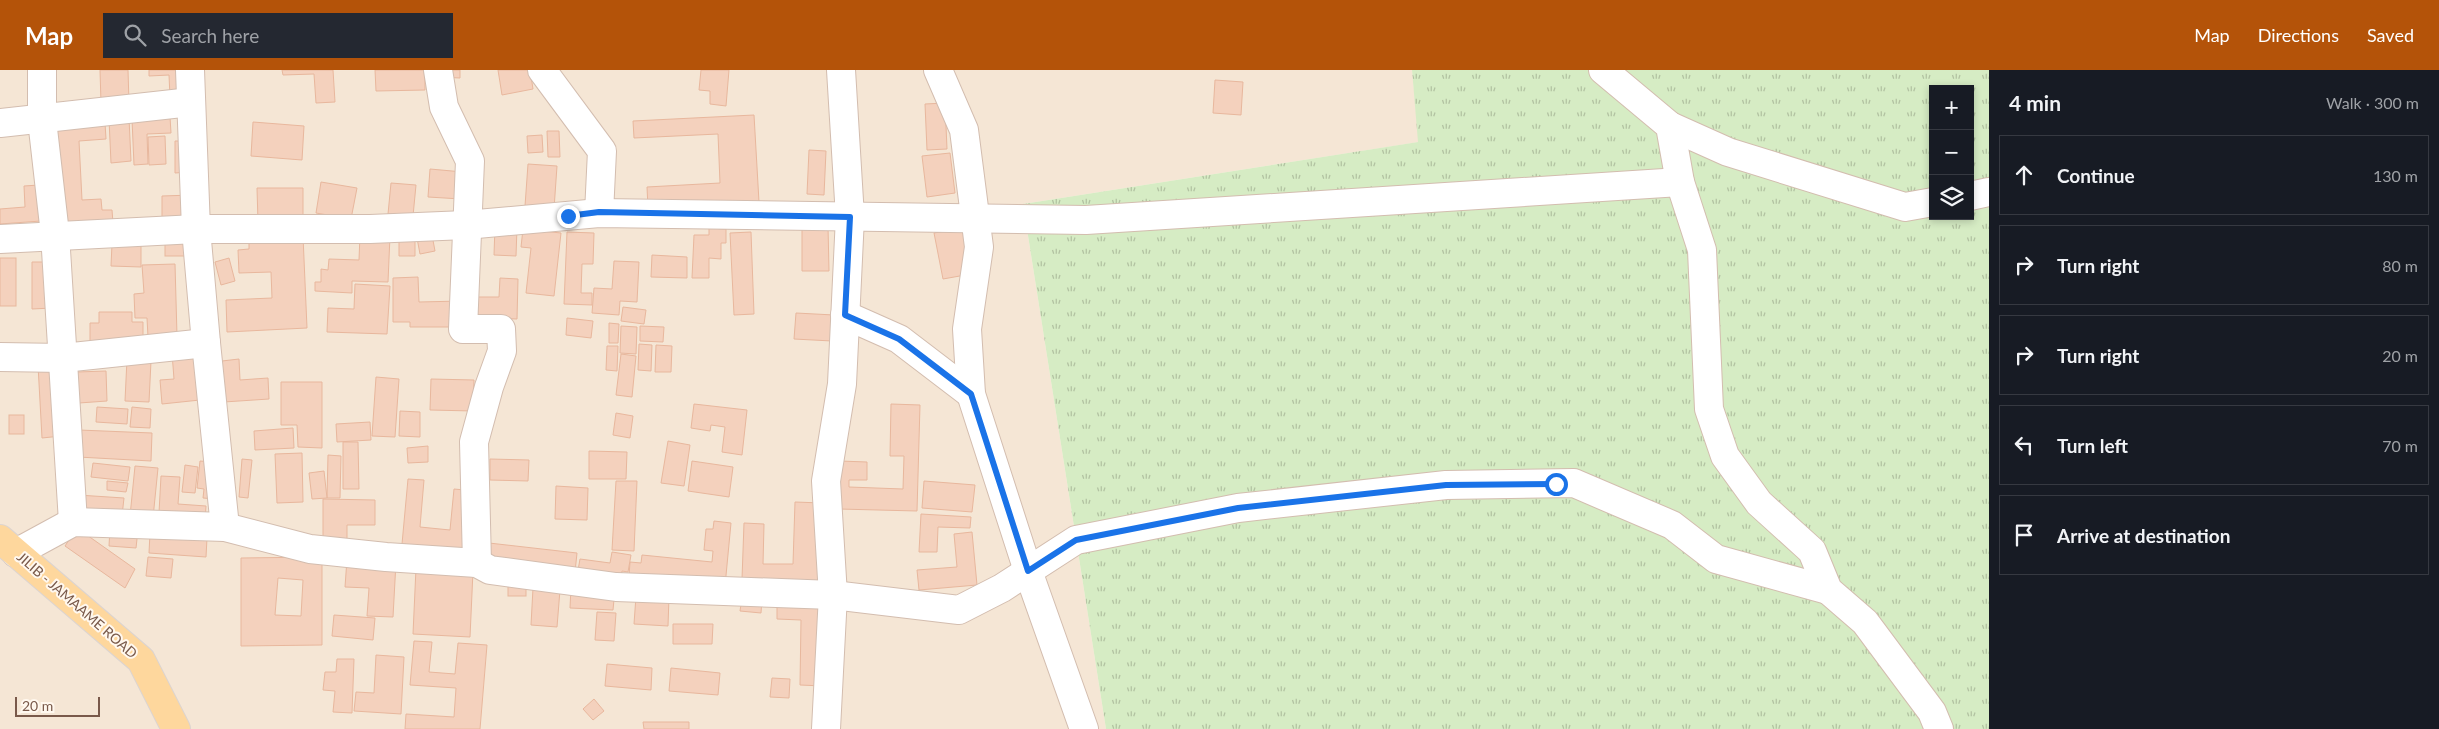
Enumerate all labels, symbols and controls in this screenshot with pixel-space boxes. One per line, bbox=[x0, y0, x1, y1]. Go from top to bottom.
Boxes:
search box bbox=[103, 13, 453, 58]
text: Map bbox=[25, 21, 73, 50]
icon: search bbox=[121, 21, 149, 49]
text: Search here bbox=[161, 24, 259, 47]
text: Map bbox=[2194, 24, 2230, 46]
text: Directions bbox=[2258, 24, 2339, 46]
text: Saved bbox=[2367, 24, 2414, 46]
map controls bbox=[1929, 85, 1974, 220]
button: + bbox=[1929, 85, 1974, 130]
text: 4 min bbox=[2009, 90, 2061, 115]
text: Walk · 300 m bbox=[2326, 93, 2419, 112]
button: − bbox=[1929, 130, 1974, 175]
icon: ahead bbox=[2010, 161, 2038, 189]
text: Continue bbox=[2057, 164, 2135, 187]
text: 130 m bbox=[2373, 166, 2418, 185]
button: layers bbox=[1929, 175, 1974, 220]
route end bbox=[557, 205, 580, 228]
icon: right bbox=[2010, 251, 2038, 279]
text: Turn right bbox=[2057, 254, 2139, 277]
text: 80 m bbox=[2382, 256, 2418, 275]
icon: right bbox=[2010, 341, 2038, 369]
text: Turn right bbox=[2057, 344, 2139, 367]
text: 20 m bbox=[2382, 346, 2418, 365]
icon: left bbox=[2010, 431, 2038, 459]
text: Turn left bbox=[2057, 434, 2128, 457]
text: 70 m bbox=[2382, 436, 2418, 455]
route start bbox=[1545, 473, 1568, 496]
icon: arrive bbox=[2010, 521, 2038, 549]
text: Arrive at destination bbox=[2057, 524, 2230, 547]
street label: JILIB - JAMAAME ROAD bbox=[14, 548, 141, 661]
scale bar bbox=[15, 694, 100, 717]
text: 20 m bbox=[22, 697, 53, 714]

